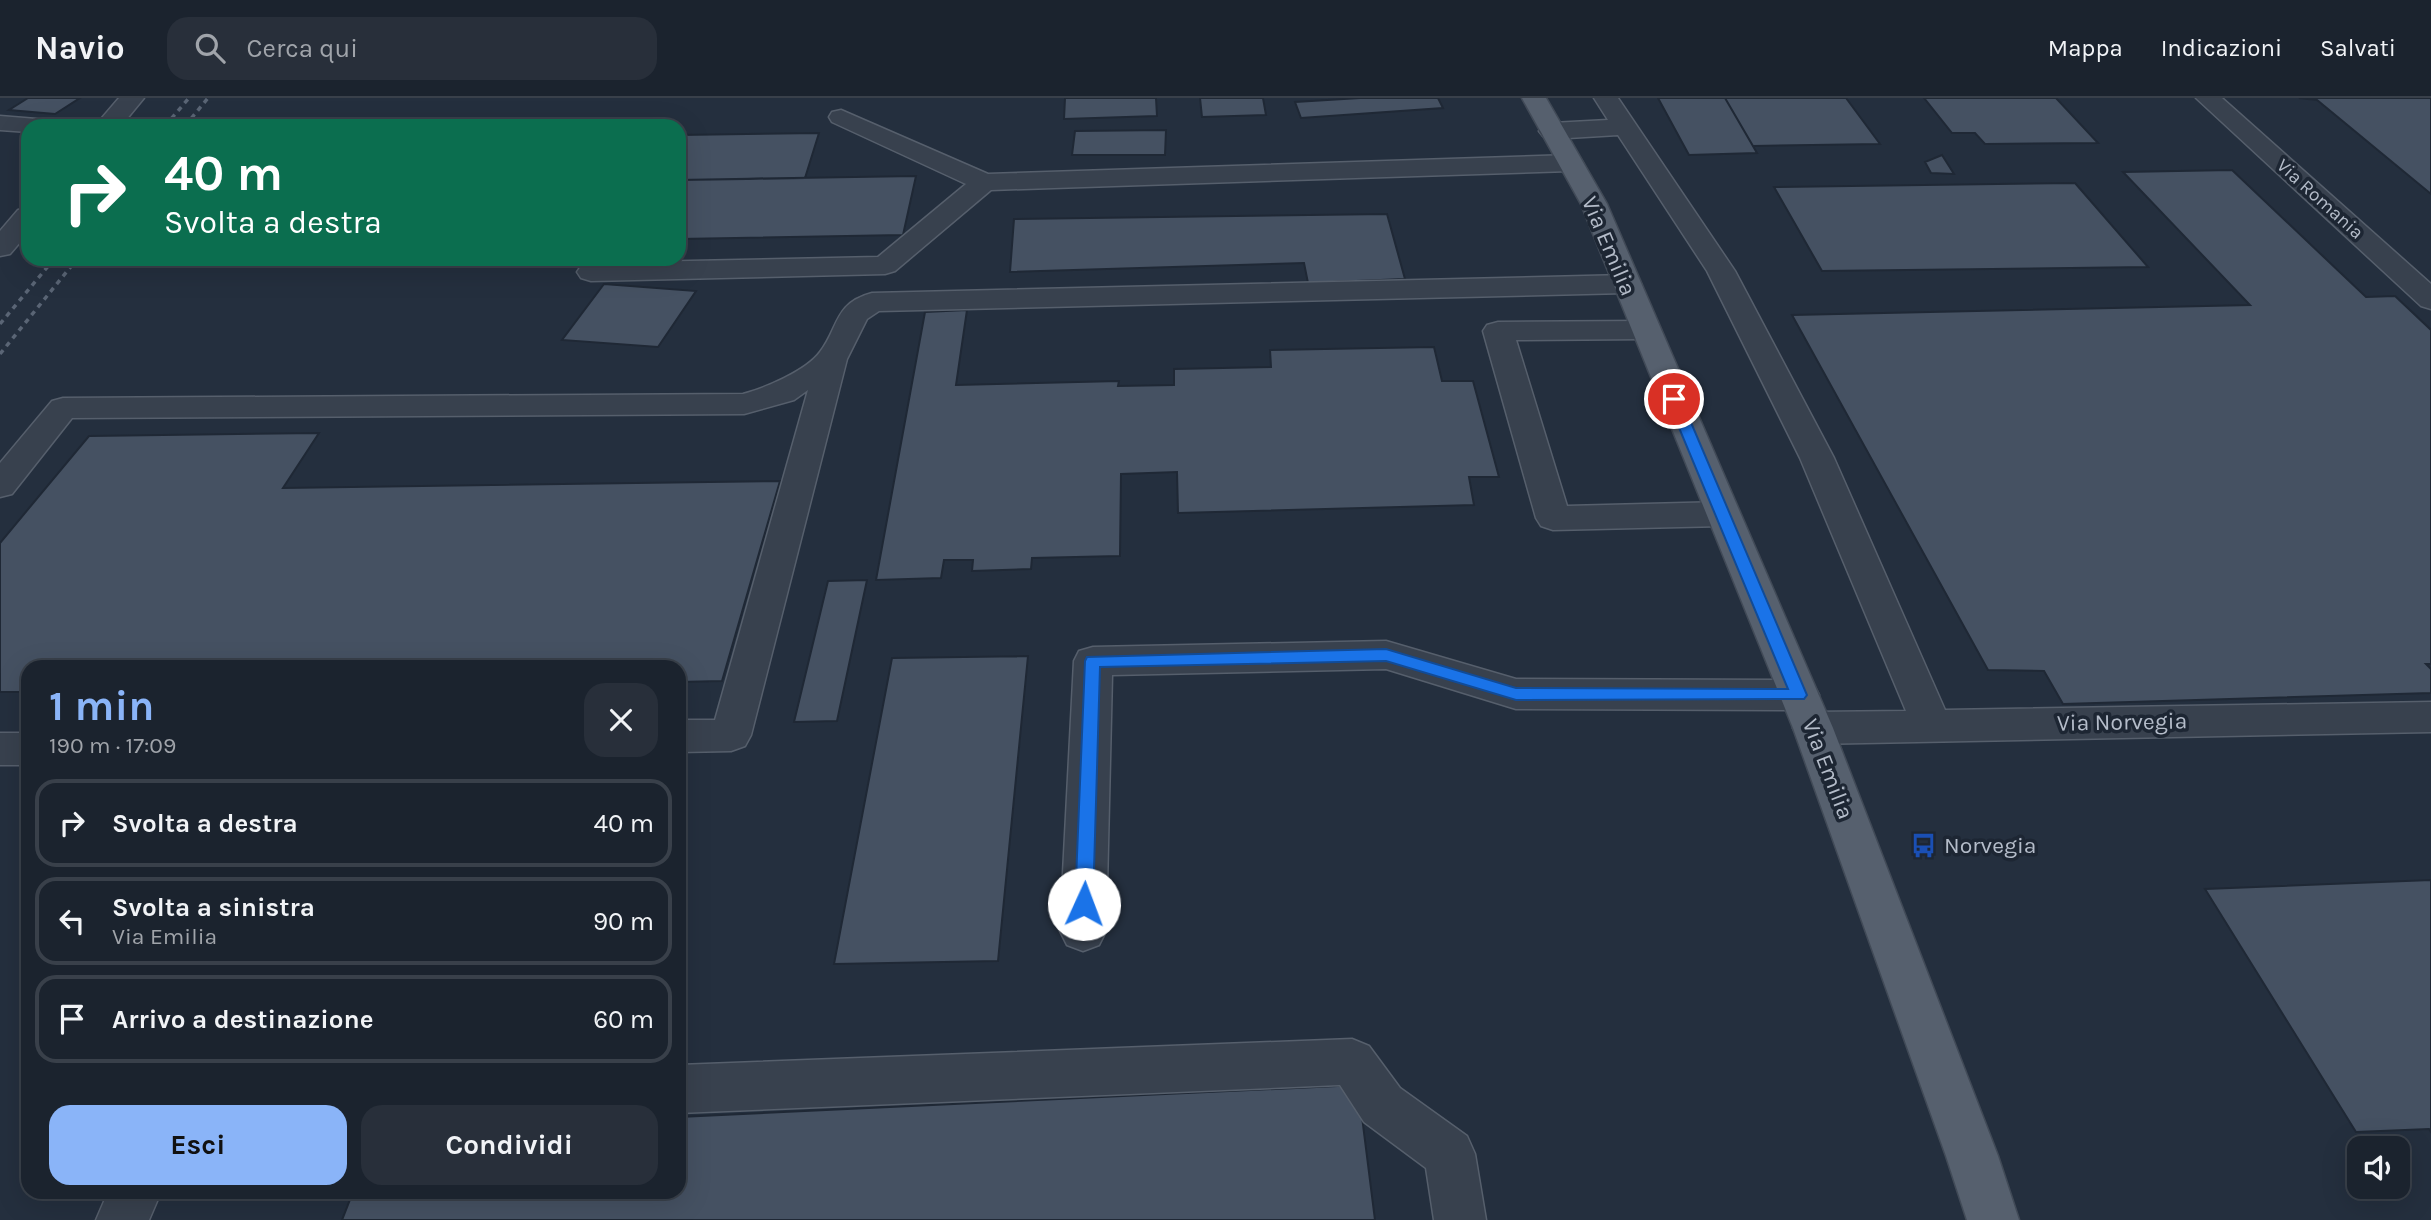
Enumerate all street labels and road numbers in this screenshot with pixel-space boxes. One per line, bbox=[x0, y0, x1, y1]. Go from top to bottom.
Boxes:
street label: Via Romania bbox=[2272, 154, 2368, 244]
street label: Via Emilia bbox=[1576, 192, 1642, 300]
street label: Via Norvegia bbox=[2057, 707, 2187, 737]
street label: Via Emilia bbox=[1797, 715, 1859, 823]

